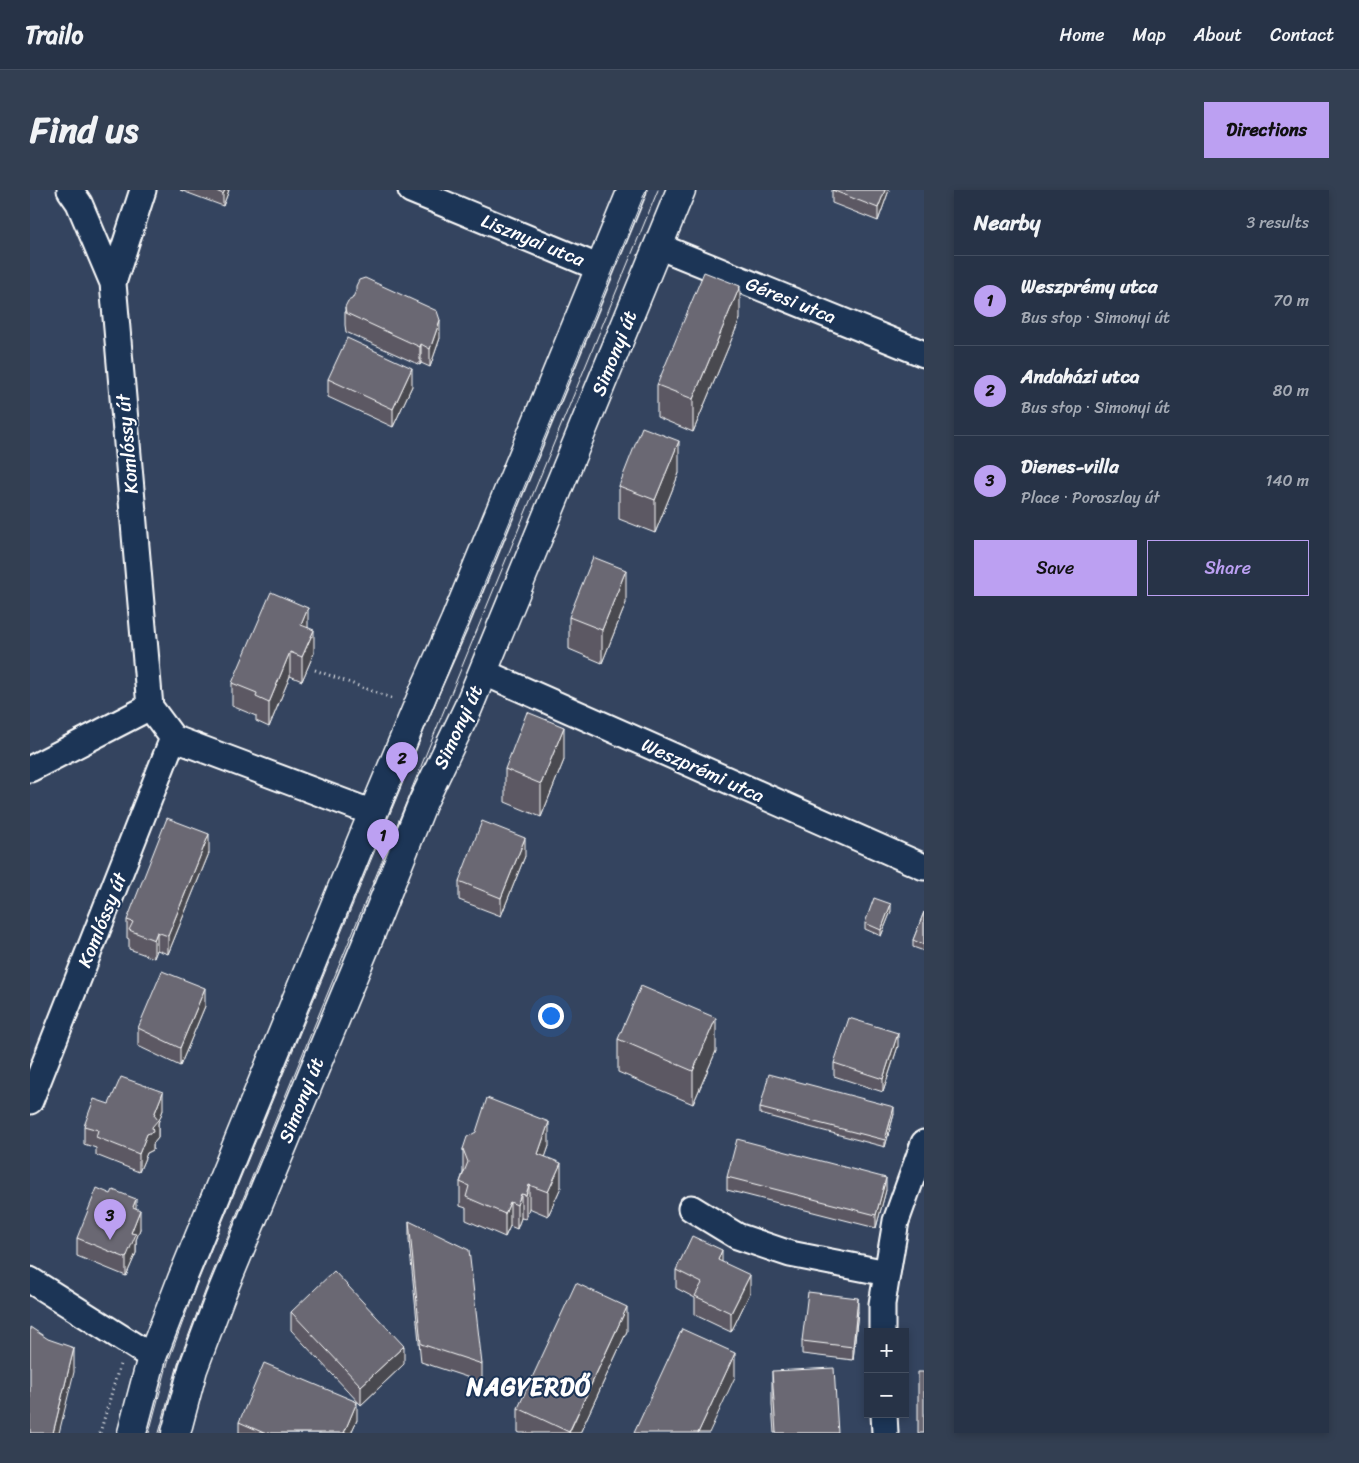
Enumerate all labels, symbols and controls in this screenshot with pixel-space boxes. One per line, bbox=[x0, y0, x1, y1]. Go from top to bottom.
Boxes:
text: Trailo bbox=[25, 14, 83, 56]
text: Home bbox=[1060, 19, 1105, 51]
text: Map bbox=[1133, 19, 1166, 51]
text: About bbox=[1194, 19, 1242, 51]
text: Contact bbox=[1270, 19, 1334, 51]
text: Find us bbox=[30, 99, 138, 161]
button: Directions bbox=[1204, 102, 1329, 158]
street label: Lisznyai utca bbox=[476, 204, 590, 276]
text: Nearby bbox=[974, 204, 1040, 242]
text: 3 results bbox=[1246, 208, 1309, 237]
street label: Géresi utca bbox=[741, 267, 842, 333]
text: Weszprémy utca bbox=[1021, 270, 1158, 303]
text: 1 bbox=[987, 286, 993, 315]
text: 70 m bbox=[1273, 286, 1309, 315]
text: Bus stop · Simonyi út bbox=[1021, 303, 1170, 332]
street label: Simonyi út bbox=[582, 305, 646, 401]
text: Andaházi utca bbox=[1021, 360, 1139, 393]
text: 2 bbox=[985, 376, 995, 405]
text: 80 m bbox=[1273, 376, 1309, 405]
street label: Komlóssy út bbox=[106, 391, 148, 495]
text: Bus stop · Simonyi út bbox=[1021, 393, 1170, 422]
text: Dienes-villa bbox=[1021, 450, 1119, 483]
text: 3 bbox=[986, 466, 994, 495]
text: 140 m bbox=[1266, 466, 1309, 495]
text: Place · Poroszlay út bbox=[1021, 483, 1160, 512]
button: Save bbox=[974, 540, 1137, 596]
button: Share bbox=[1147, 540, 1309, 596]
street label: Simonyi út bbox=[424, 679, 492, 775]
street label: Weszprémi utca bbox=[636, 728, 770, 812]
pin: 2 bbox=[386, 742, 418, 783]
pin: 1 bbox=[367, 819, 399, 860]
street label: Komlóssy út bbox=[68, 866, 137, 973]
your location bbox=[538, 1003, 564, 1029]
street label: Simonyi út bbox=[269, 1052, 333, 1148]
pin: 3 bbox=[94, 1199, 126, 1240]
map controls bbox=[864, 1328, 909, 1418]
button: + bbox=[864, 1328, 909, 1373]
district label: NAGYERDŐ bbox=[465, 1366, 592, 1408]
button: − bbox=[864, 1373, 909, 1418]

